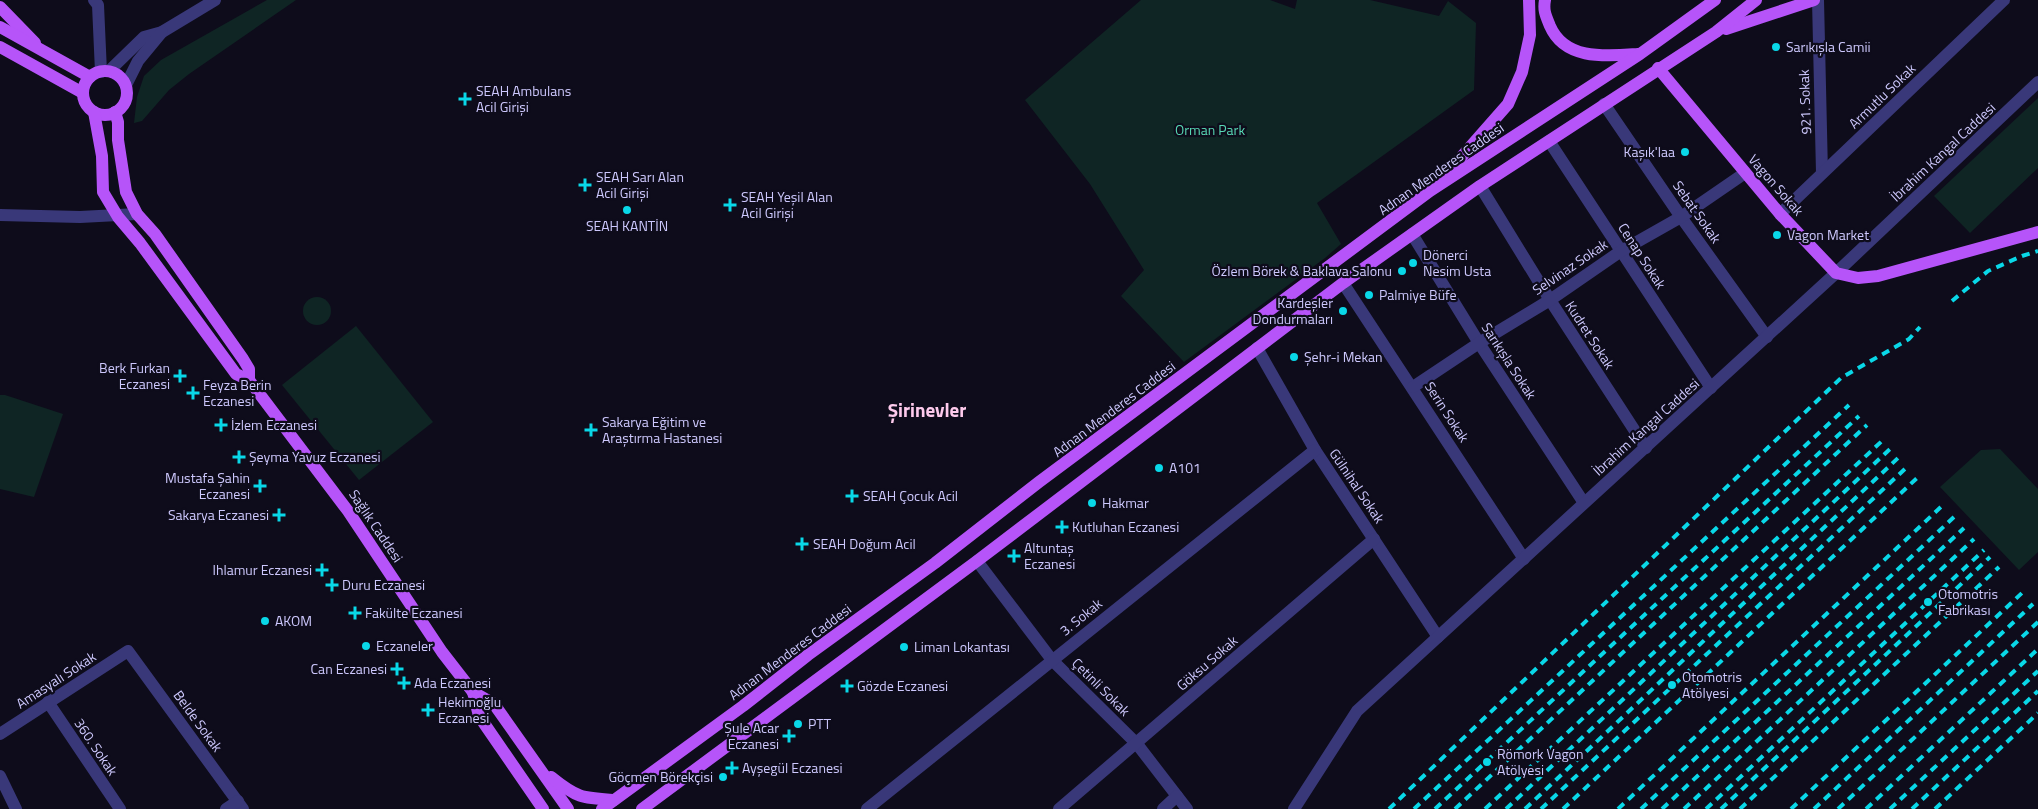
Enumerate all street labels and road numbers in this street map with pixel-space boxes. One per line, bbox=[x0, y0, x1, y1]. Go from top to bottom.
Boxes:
street label: Armutlu Sokak bbox=[1843, 58, 1920, 133]
street label: 921. Sokak bbox=[1793, 69, 1816, 135]
street label: İbrahim Kangal Caddesi bbox=[1885, 97, 2000, 206]
street label: Adnan Menderes Caddesi bbox=[1374, 117, 1508, 220]
street label: Vagon Sokak bbox=[1744, 149, 1809, 220]
street label: Sebat Sokak bbox=[1668, 176, 1727, 248]
street label: Cenap Sokak bbox=[1613, 219, 1672, 293]
street label: Selvinaz Sokak bbox=[1528, 233, 1612, 300]
street label: Kudret Sokak bbox=[1560, 296, 1621, 373]
street label: Sarıkışla Sokak bbox=[1477, 318, 1542, 403]
street label: Adnan Menderes Caddesi bbox=[1048, 355, 1180, 462]
street label: İbrahim Kangal Caddesi bbox=[1588, 373, 1704, 480]
street label: Serin Sokak bbox=[1420, 377, 1475, 446]
street label: Gülnihal Sokak bbox=[1325, 444, 1390, 528]
street label: Sağlık Caddesi bbox=[344, 485, 409, 566]
street label: 3. Sokak bbox=[1055, 593, 1107, 640]
street label: Adnan Menderes Caddesi bbox=[724, 598, 856, 705]
street label: Göksu Sokak bbox=[1171, 630, 1242, 695]
street label: Amasyalı Sokak bbox=[11, 646, 100, 713]
street label: Çetinli Sokak bbox=[1068, 653, 1135, 721]
street label: Belde Sokak bbox=[169, 685, 228, 756]
street label: 360. Sokak bbox=[70, 714, 123, 780]

